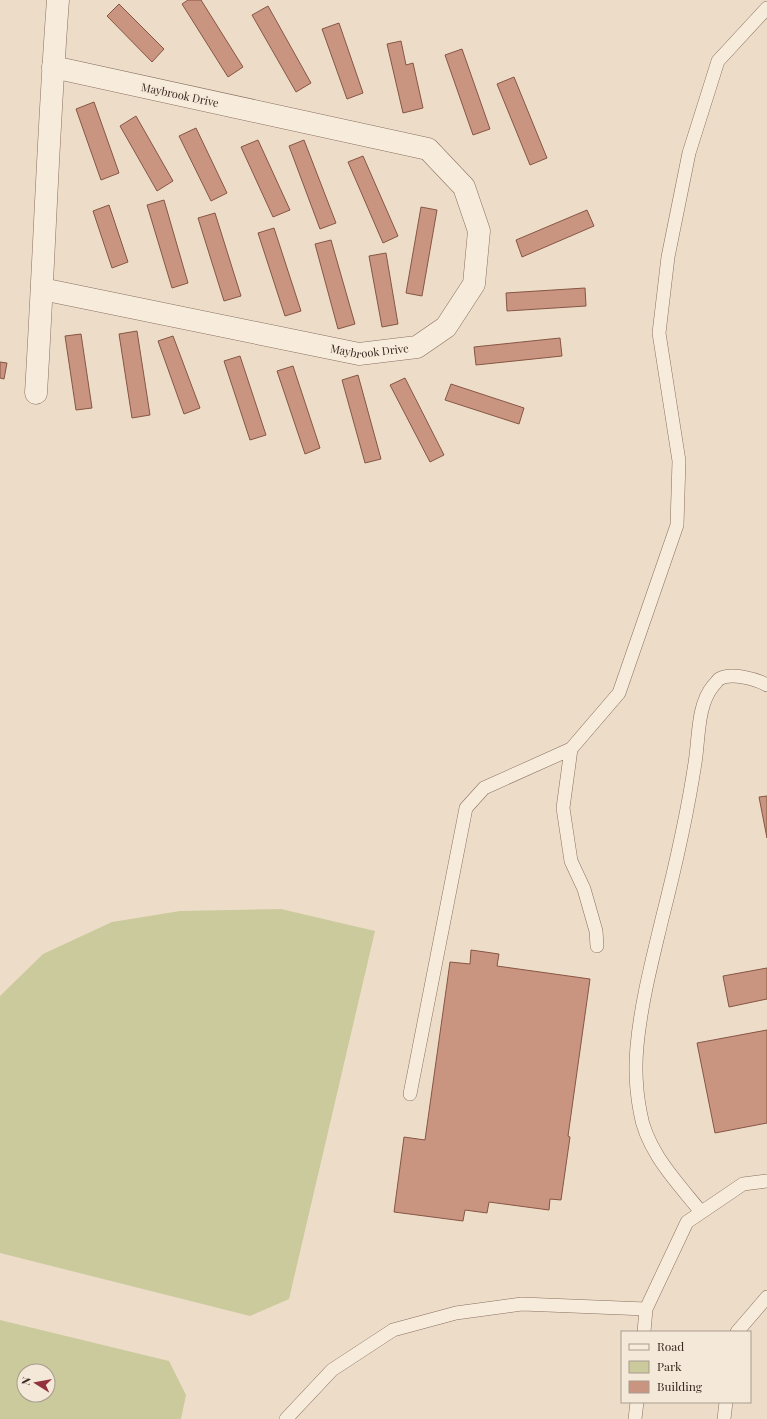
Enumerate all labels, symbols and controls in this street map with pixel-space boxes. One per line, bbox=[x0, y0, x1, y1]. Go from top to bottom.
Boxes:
street label: Maybrook Drive bbox=[140, 79, 221, 110]
street label: Maybrook Drive bbox=[329, 340, 410, 361]
legend bbox=[621, 1331, 751, 1403]
text: Road bbox=[657, 1338, 684, 1354]
text: Park bbox=[657, 1358, 682, 1374]
north arrow bbox=[16, 1363, 56, 1403]
text: N bbox=[18, 1376, 34, 1386]
text: Building bbox=[657, 1378, 703, 1394]

